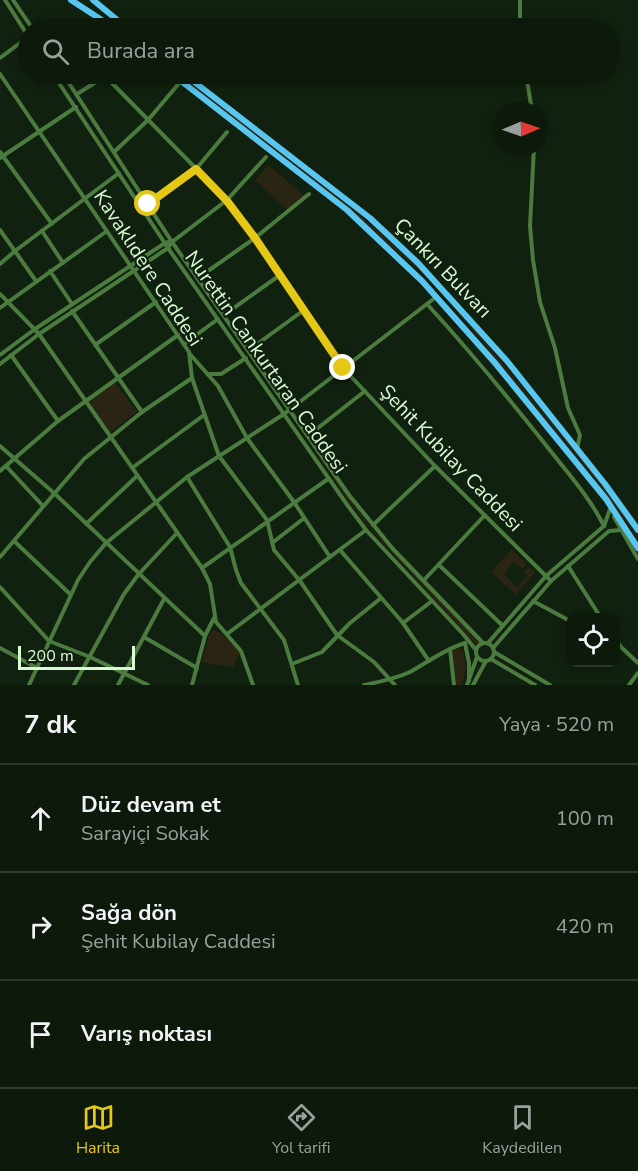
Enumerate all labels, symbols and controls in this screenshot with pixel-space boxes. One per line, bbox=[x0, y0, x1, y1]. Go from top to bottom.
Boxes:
search box bbox=[18, 18, 620, 84]
icon: search bbox=[39, 35, 72, 68]
text: Burada ara bbox=[87, 36, 195, 66]
north arrow bbox=[494, 102, 548, 156]
street label: Kavaklıdere Caddesi bbox=[87, 185, 209, 351]
route start bbox=[134, 190, 160, 216]
street label: Çankırı Bulvarı bbox=[388, 212, 498, 324]
street label: Nurettin Cankurtaran Caddesi bbox=[179, 245, 353, 479]
route end bbox=[329, 354, 355, 380]
street label: Şehit Kubilay Caddesi bbox=[374, 379, 528, 537]
map controls bbox=[566, 613, 620, 667]
button: locate bbox=[566, 613, 620, 667]
scale bar bbox=[18, 643, 135, 670]
text: 200 m bbox=[27, 645, 74, 667]
text: 7 dk bbox=[24, 707, 76, 742]
text: Yaya · 520 m bbox=[499, 711, 614, 738]
text: Düz devam et bbox=[81, 790, 221, 820]
icon: ahead bbox=[24, 802, 57, 835]
text: 100 m bbox=[556, 805, 614, 832]
text: Sarayiçi Sokak bbox=[81, 820, 209, 847]
text: Sağa dön bbox=[81, 898, 177, 928]
icon: right bbox=[24, 910, 57, 943]
text: 420 m bbox=[556, 913, 614, 940]
text: Şehit Kubilay Caddesi bbox=[81, 928, 276, 955]
icon: arrive bbox=[24, 1018, 57, 1051]
text: Varış noktası bbox=[81, 1019, 212, 1049]
tab: Harita bbox=[76, 1101, 120, 1159]
tab: Yol tarifi bbox=[272, 1101, 331, 1159]
tab: Kaydedilen bbox=[482, 1101, 562, 1159]

